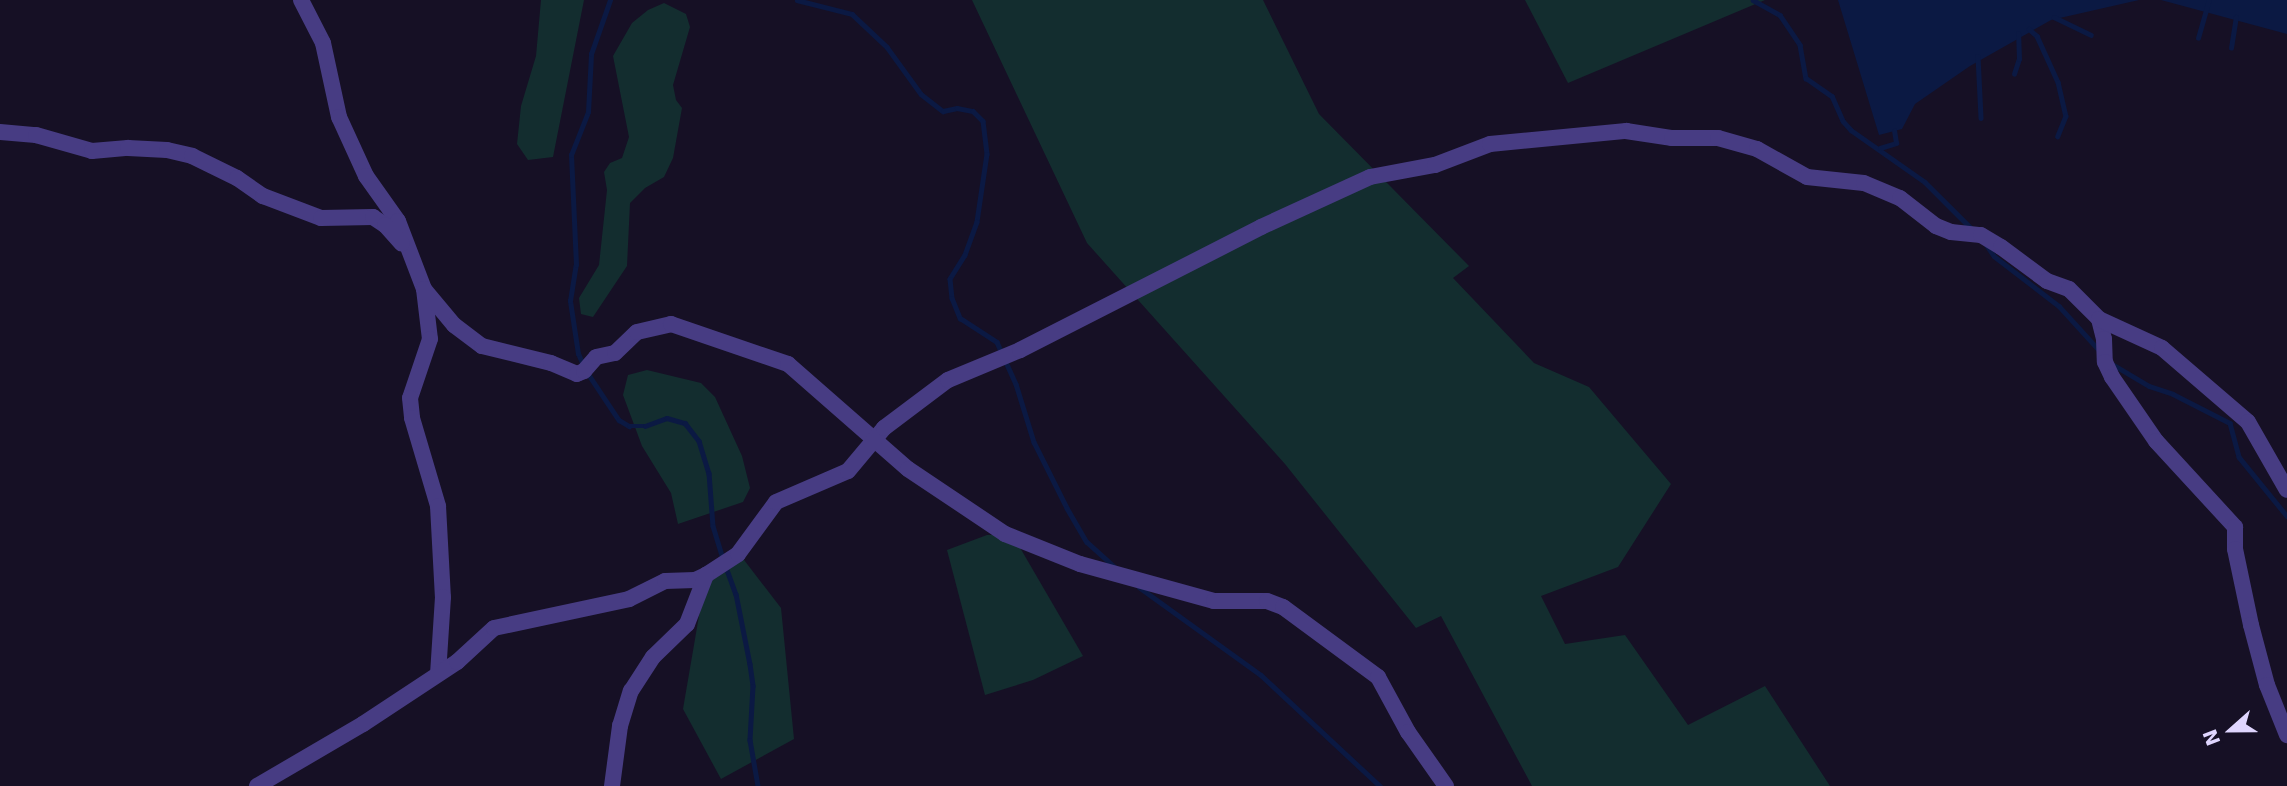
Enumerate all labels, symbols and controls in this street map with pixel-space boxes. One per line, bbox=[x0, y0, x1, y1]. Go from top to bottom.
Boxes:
north arrow bbox=[2196, 695, 2266, 765]
text: N bbox=[2198, 726, 2225, 749]

